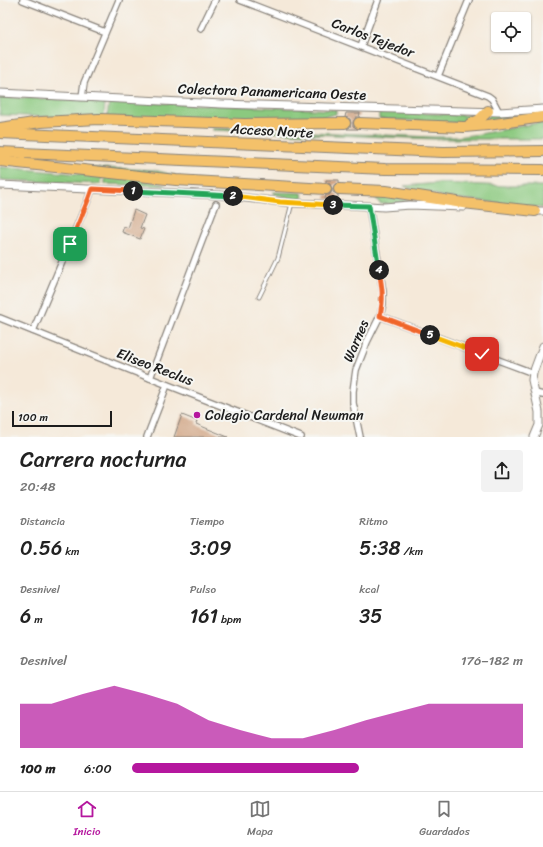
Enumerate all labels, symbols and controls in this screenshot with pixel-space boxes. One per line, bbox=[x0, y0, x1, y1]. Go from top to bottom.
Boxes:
street label: Carlos Tejedor bbox=[328, 11, 419, 66]
map controls bbox=[491, 12, 531, 52]
button: locate bbox=[491, 12, 531, 52]
street label: Colectora Panamericana Oeste bbox=[177, 76, 367, 108]
street label: Acceso Norte bbox=[229, 116, 314, 146]
pin: 1 bbox=[123, 181, 143, 201]
text: 1 bbox=[131, 181, 135, 200]
pin: 2 bbox=[223, 186, 243, 206]
text: 2 bbox=[230, 186, 236, 205]
pin: 3 bbox=[323, 195, 343, 215]
text: 3 bbox=[330, 195, 336, 214]
pin bbox=[53, 227, 87, 261]
icon: arrive bbox=[59, 233, 81, 255]
pin: 4 bbox=[369, 260, 389, 280]
text: 4 bbox=[376, 260, 382, 279]
street label: Warnes bbox=[336, 316, 376, 366]
pin: 5 bbox=[420, 325, 440, 345]
text: 5 bbox=[427, 325, 433, 344]
pin bbox=[465, 337, 499, 371]
street label: Eliseo Reclus bbox=[113, 341, 198, 393]
icon: check bbox=[471, 343, 493, 365]
place label: Colegio Cardenal Newman bbox=[205, 403, 364, 428]
text: 100 m bbox=[18, 408, 48, 427]
scale bar bbox=[12, 409, 112, 428]
marker: Colegio Cardenal Newman bbox=[192, 410, 202, 420]
text: Carrera nocturna bbox=[20, 440, 187, 479]
button: share bbox=[481, 450, 523, 492]
text: 20:48 bbox=[20, 475, 56, 498]
text: Distancia bbox=[20, 512, 65, 531]
text: Tiempo bbox=[190, 512, 224, 531]
text: Ritmo bbox=[359, 512, 388, 531]
text: 0.56 bbox=[20, 531, 62, 566]
text: 3:09 bbox=[190, 531, 232, 566]
text: 5:38 bbox=[359, 531, 401, 566]
text: km bbox=[62, 542, 79, 561]
text: /km bbox=[401, 542, 423, 561]
text: Desnivel bbox=[20, 580, 60, 599]
text: Pulso bbox=[190, 580, 216, 599]
text: kcal bbox=[359, 580, 379, 599]
text: 6 bbox=[20, 599, 31, 634]
text: 161 bbox=[190, 599, 218, 634]
text: 35 bbox=[359, 599, 383, 634]
text: m bbox=[31, 610, 43, 629]
text: bpm bbox=[218, 610, 241, 629]
text: Desnivel bbox=[20, 649, 67, 672]
text: 176–182 m bbox=[461, 649, 523, 672]
text: 100 m bbox=[20, 757, 55, 780]
text: 6:00 bbox=[84, 757, 112, 780]
tab: Inicio bbox=[73, 798, 101, 841]
tab: Mapa bbox=[247, 798, 273, 841]
tab: Guardados bbox=[419, 798, 470, 841]

